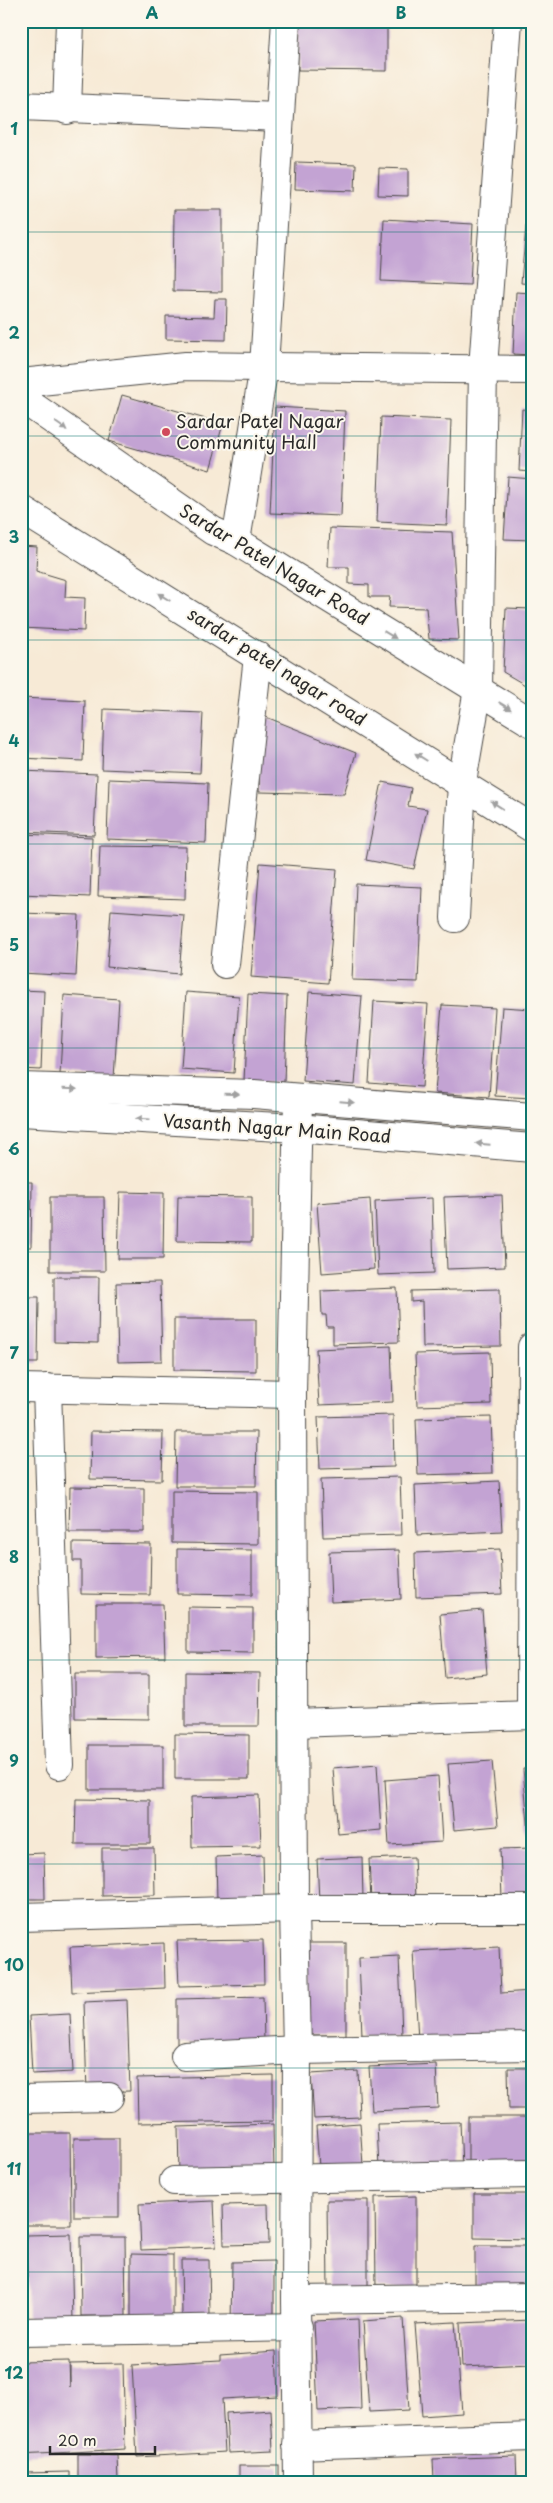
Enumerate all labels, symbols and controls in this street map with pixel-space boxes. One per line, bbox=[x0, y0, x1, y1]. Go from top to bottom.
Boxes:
text: A bbox=[146, 0, 159, 24]
text: B bbox=[396, 0, 407, 24]
text: 1 bbox=[10, 116, 18, 140]
text: 2 bbox=[8, 320, 20, 344]
place label: Sardar Patel Nagar Community Hall bbox=[176, 407, 344, 455]
one-way arrow bbox=[55, 421, 68, 431]
marker: Sardar Patel Nagar Community Hall bbox=[160, 426, 172, 438]
street label: Sardar Patel Nagar Road bbox=[175, 496, 375, 631]
text: 3 bbox=[9, 524, 19, 548]
one-way arrow bbox=[157, 592, 170, 601]
street label: sardar patel nagar road bbox=[183, 600, 372, 732]
one-way arrow bbox=[383, 631, 396, 640]
one-way arrow bbox=[498, 701, 511, 710]
text: 4 bbox=[9, 728, 20, 752]
one-way arrow bbox=[414, 752, 427, 761]
one-way arrow bbox=[490, 800, 504, 810]
text: 5 bbox=[9, 932, 19, 956]
one-way arrow bbox=[62, 1085, 78, 1093]
one-way arrow bbox=[225, 1090, 241, 1098]
one-way arrow bbox=[339, 1098, 355, 1106]
street label: Vasanth Nagar Main Road bbox=[162, 1106, 392, 1149]
one-way arrow bbox=[135, 1115, 151, 1123]
text: 6 bbox=[8, 1136, 20, 1160]
one-way arrow bbox=[475, 1140, 491, 1148]
text: 7 bbox=[9, 1340, 19, 1364]
text: 8 bbox=[9, 1544, 19, 1568]
text: 9 bbox=[9, 1748, 19, 1772]
text: 10 bbox=[4, 1952, 24, 1976]
text: 11 bbox=[7, 2156, 21, 2180]
text: 12 bbox=[5, 2360, 23, 2384]
scale bar bbox=[50, 2423, 155, 2455]
text: 20 m bbox=[58, 2428, 97, 2451]

